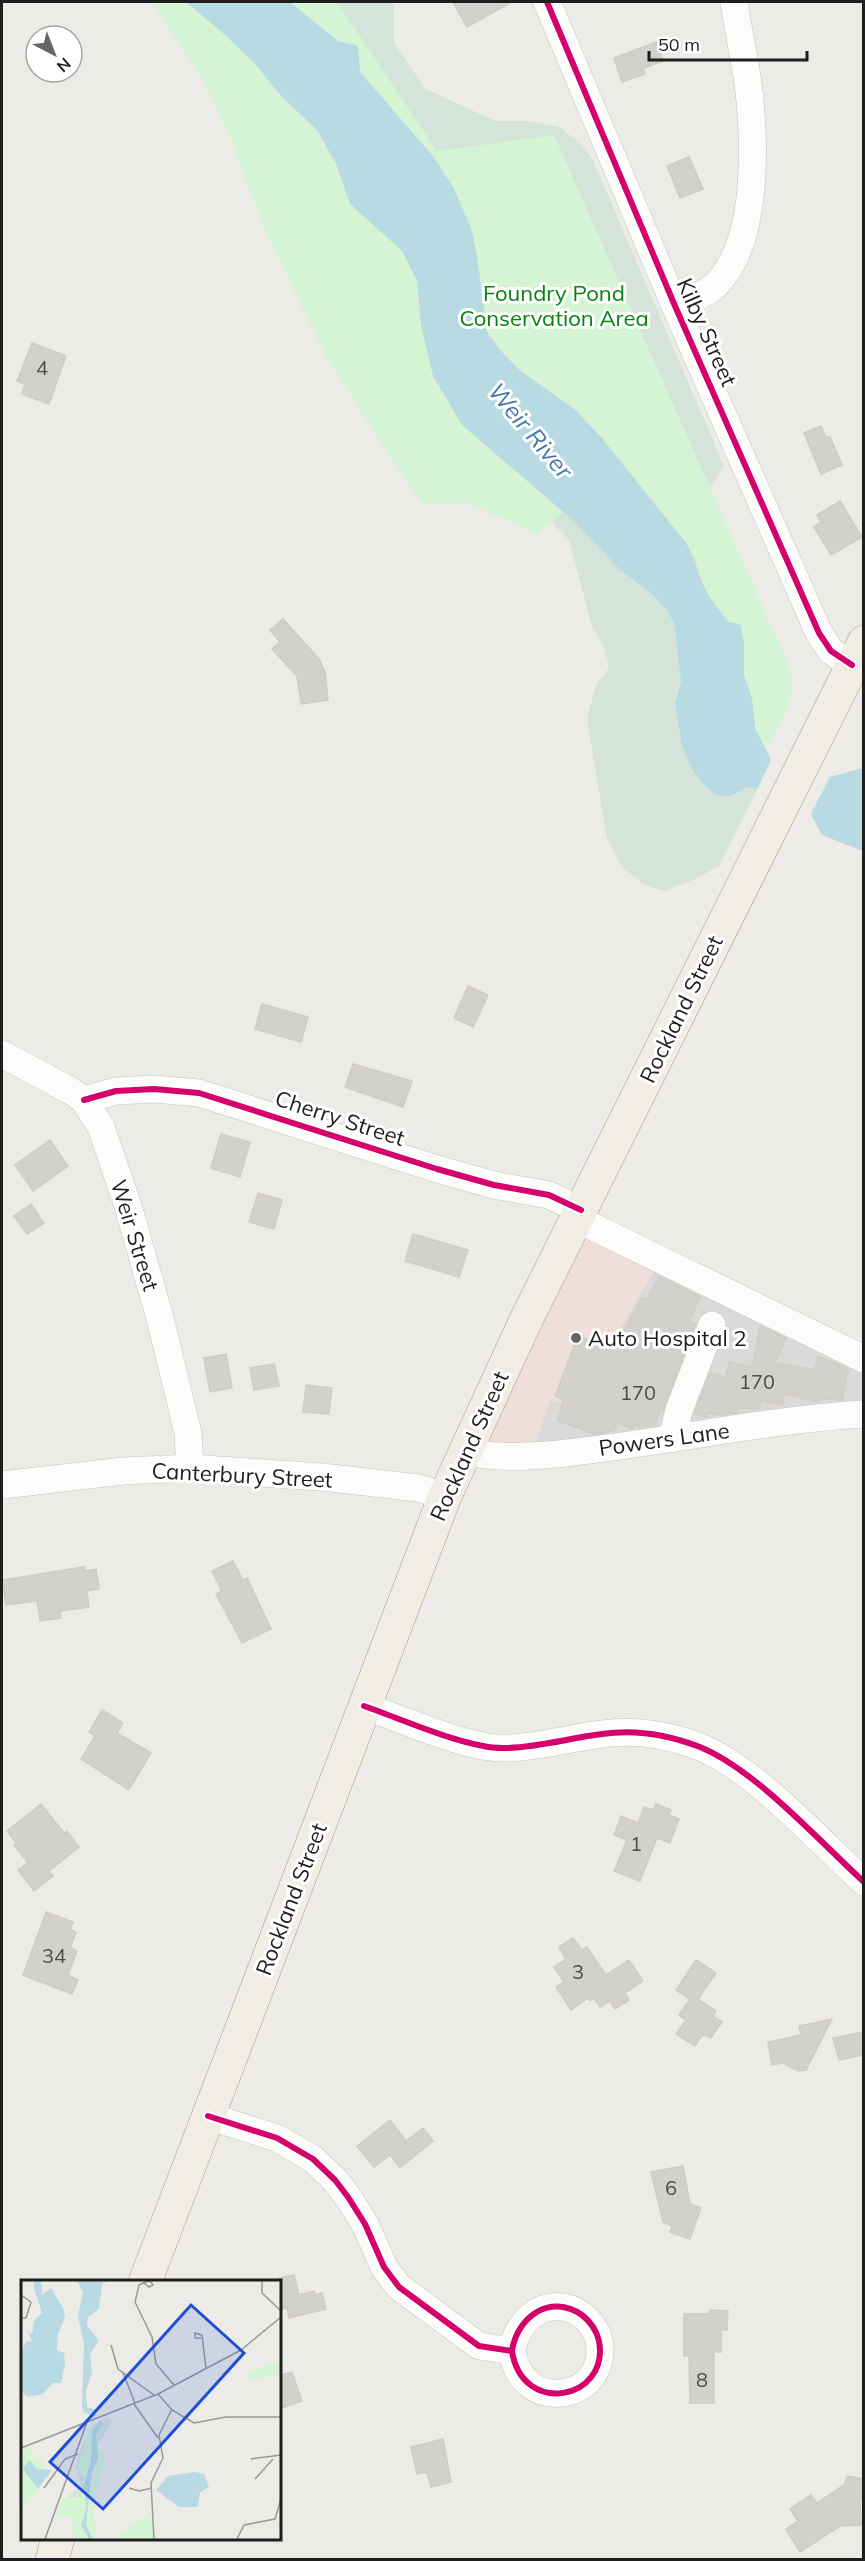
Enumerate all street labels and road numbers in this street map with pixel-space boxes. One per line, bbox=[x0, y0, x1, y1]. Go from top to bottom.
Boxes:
street label: Kilby Street bbox=[671, 273, 743, 391]
street label: Rockland Street bbox=[633, 930, 729, 1087]
street label: Cherry Street bbox=[272, 1084, 409, 1152]
street label: Weir Street bbox=[105, 1176, 165, 1294]
street label: Rockland Street bbox=[423, 1367, 515, 1525]
street label: Powers Lane bbox=[597, 1416, 731, 1462]
street label: Canterbury Street bbox=[151, 1456, 333, 1494]
street label: Rockland Street bbox=[249, 1819, 333, 1979]

